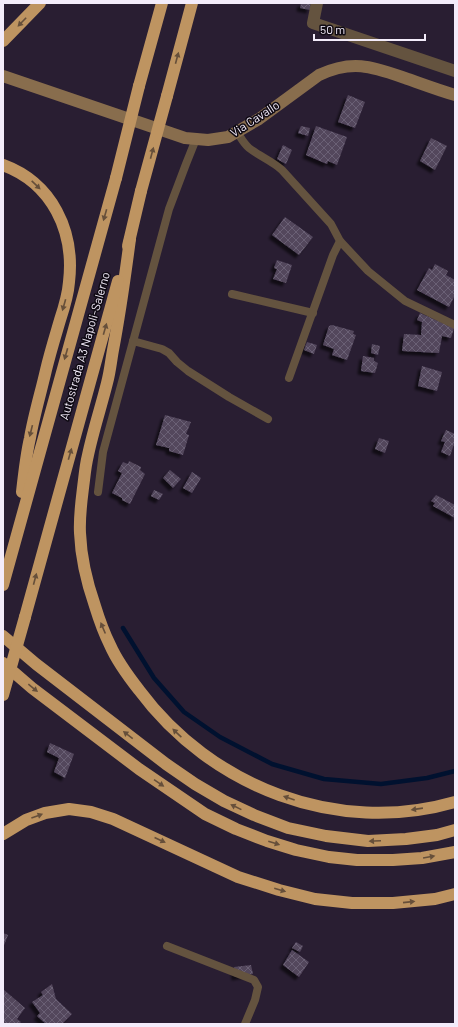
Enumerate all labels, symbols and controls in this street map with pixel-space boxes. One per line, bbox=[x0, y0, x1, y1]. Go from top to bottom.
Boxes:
scale bar bbox=[314, 16, 425, 42]
one-way arrow bbox=[17, 17, 27, 27]
text: 50 m bbox=[320, 22, 345, 36]
one-way arrow bbox=[175, 52, 181, 65]
street label: Via Cavallo bbox=[227, 97, 282, 139]
one-way arrow bbox=[149, 147, 155, 159]
one-way arrow bbox=[31, 180, 41, 190]
one-way arrow bbox=[102, 210, 108, 222]
street label: Autostrada A3 Napoli-Salerno bbox=[56, 270, 112, 421]
one-way arrow bbox=[61, 299, 67, 311]
one-way arrow bbox=[102, 322, 108, 334]
one-way arrow bbox=[63, 348, 69, 360]
one-way arrow bbox=[28, 424, 34, 437]
one-way arrow bbox=[67, 448, 73, 460]
one-way arrow bbox=[32, 573, 38, 585]
one-way arrow bbox=[99, 622, 105, 634]
one-way arrow bbox=[27, 684, 38, 692]
one-way arrow bbox=[172, 729, 182, 738]
one-way arrow bbox=[123, 731, 134, 739]
one-way arrow bbox=[154, 779, 164, 787]
one-way arrow bbox=[282, 795, 294, 801]
one-way arrow bbox=[231, 804, 242, 810]
one-way arrow bbox=[411, 806, 423, 812]
one-way arrow bbox=[31, 812, 43, 818]
one-way arrow bbox=[155, 837, 166, 843]
one-way arrow bbox=[368, 838, 381, 844]
one-way arrow bbox=[268, 840, 280, 846]
one-way arrow bbox=[423, 853, 435, 859]
one-way arrow bbox=[274, 887, 286, 893]
one-way arrow bbox=[403, 899, 415, 905]

